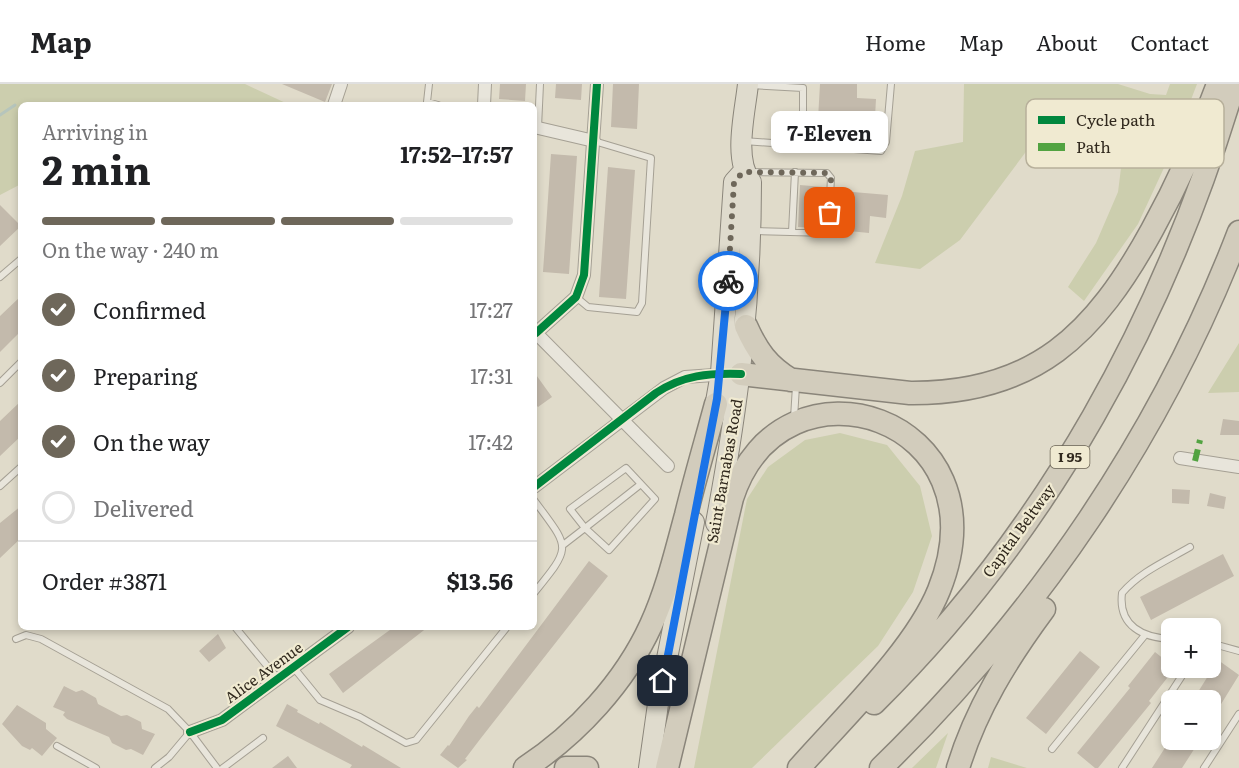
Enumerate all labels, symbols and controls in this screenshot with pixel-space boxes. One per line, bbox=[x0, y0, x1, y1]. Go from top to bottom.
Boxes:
text: Map bbox=[30, 20, 92, 62]
text: Home bbox=[865, 26, 926, 57]
text: Map bbox=[959, 26, 1003, 57]
text: About bbox=[1036, 26, 1098, 57]
text: Contact bbox=[1131, 26, 1209, 57]
legend bbox=[1026, 99, 1224, 168]
text: Cycle path bbox=[1076, 107, 1156, 131]
callout: 7-Eleven bbox=[772, 111, 888, 153]
text: Arriving in bbox=[42, 116, 148, 146]
text: 7-Eleven bbox=[787, 117, 872, 147]
text: Path bbox=[1076, 134, 1111, 158]
text: 17:52–17:57 bbox=[400, 137, 513, 170]
text: 2 min bbox=[42, 139, 151, 197]
pin bbox=[804, 187, 855, 238]
icon: bag bbox=[813, 196, 846, 229]
text: On the way · 240 m bbox=[42, 234, 219, 264]
courier bbox=[698, 251, 758, 311]
icon: bike bbox=[712, 265, 745, 298]
icon: check bbox=[42, 293, 75, 326]
text: Confirmed bbox=[93, 293, 206, 326]
text: 17:27 bbox=[469, 294, 513, 324]
icon: check bbox=[42, 359, 75, 392]
text: Preparing bbox=[93, 359, 197, 392]
text: 17:31 bbox=[470, 360, 513, 390]
street label: Saint Barnabas Road bbox=[700, 397, 748, 545]
icon: check bbox=[42, 425, 75, 458]
text: On the way bbox=[93, 425, 210, 458]
text: 17:42 bbox=[468, 426, 513, 456]
road number: I 95 bbox=[1050, 446, 1090, 468]
street label: Capital Beltway bbox=[976, 478, 1060, 582]
text: Delivered bbox=[93, 491, 194, 524]
text: Order #3871 bbox=[42, 564, 167, 597]
text: $13.56 bbox=[446, 564, 513, 597]
map controls bbox=[1161, 618, 1221, 750]
button: + bbox=[1161, 618, 1221, 678]
street label: Alice Avenue bbox=[219, 635, 307, 708]
pin bbox=[637, 655, 688, 706]
icon: home bbox=[646, 664, 679, 697]
button: − bbox=[1161, 690, 1221, 750]

